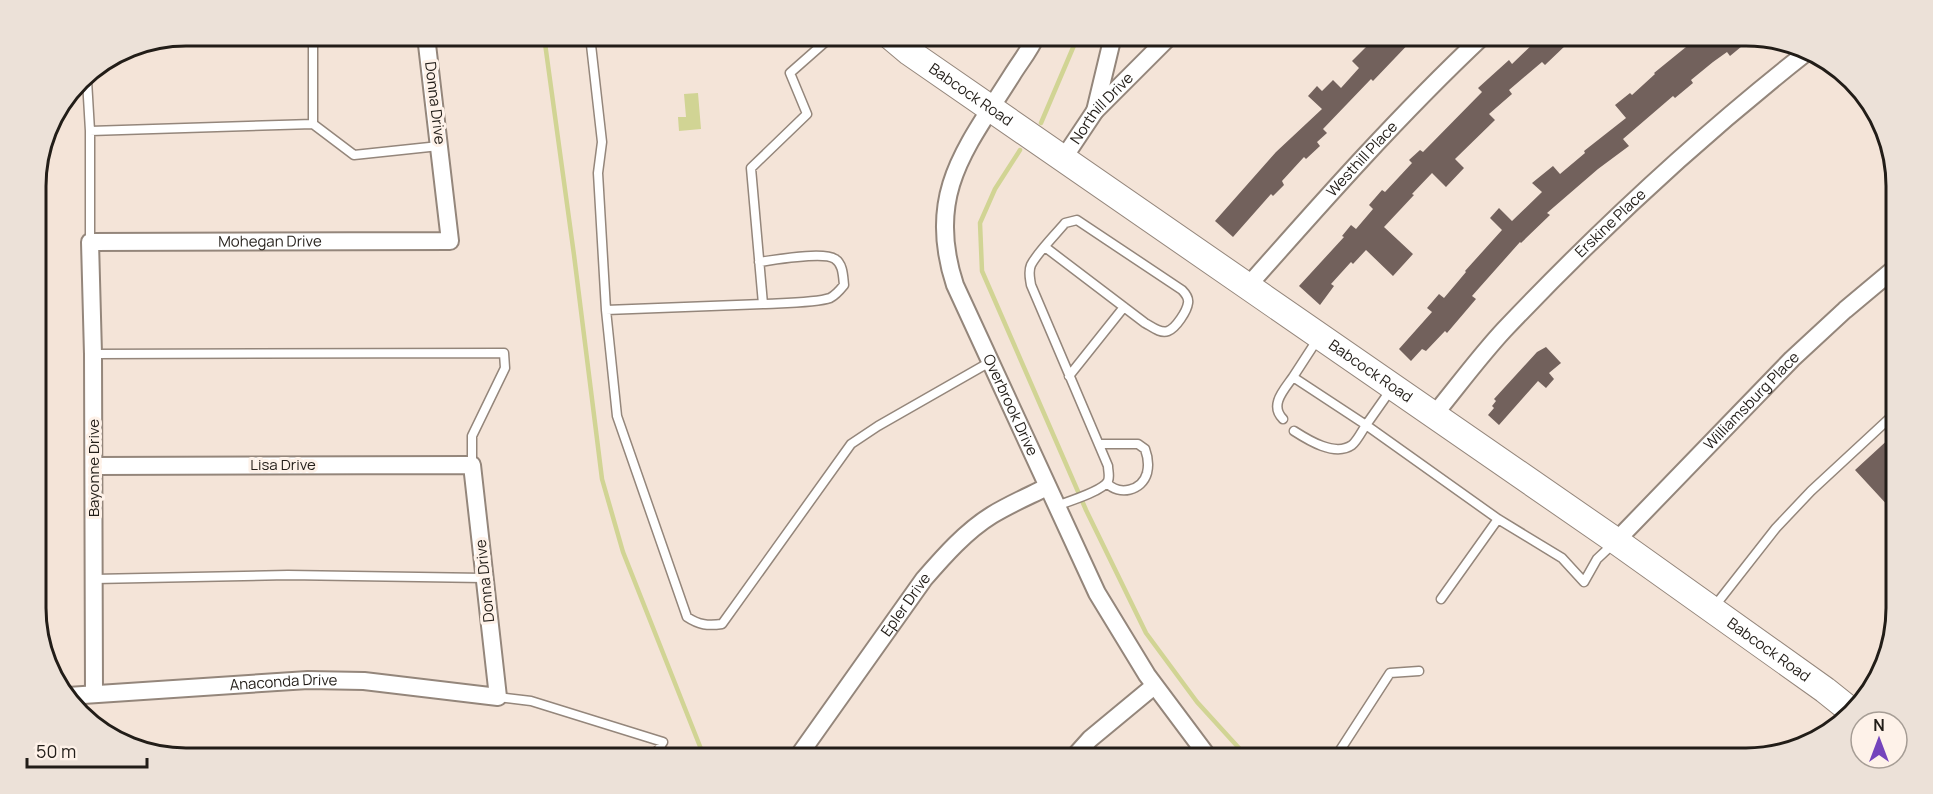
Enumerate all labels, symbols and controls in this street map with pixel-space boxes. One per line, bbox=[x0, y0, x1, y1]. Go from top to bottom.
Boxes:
street label: Babcock Road bbox=[925, 58, 1017, 131]
street label: Donna Drive bbox=[420, 60, 451, 146]
street label: Northill Drive bbox=[1065, 67, 1138, 148]
street label: Westhill Place bbox=[1321, 116, 1402, 201]
street label: Erskine Place bbox=[1570, 184, 1651, 262]
street label: Mohegan Drive bbox=[218, 230, 322, 252]
street label: Babcock Road bbox=[1325, 334, 1417, 407]
street label: Williamsburg Place bbox=[1699, 346, 1804, 454]
street label: Overbrook Drive bbox=[978, 351, 1043, 459]
street label: Bayonne Drive bbox=[83, 419, 104, 517]
street label: Lisa Drive bbox=[250, 454, 316, 475]
street label: Donna Drive bbox=[470, 538, 499, 624]
street label: Epler Drive bbox=[876, 568, 935, 640]
street label: Babcock Road bbox=[1723, 613, 1815, 686]
street label: Anaconda Drive bbox=[229, 669, 338, 695]
north arrow bbox=[1849, 710, 1909, 770]
text: N bbox=[1873, 714, 1885, 736]
scale bar bbox=[27, 731, 147, 769]
text: 50 m bbox=[36, 739, 76, 763]

